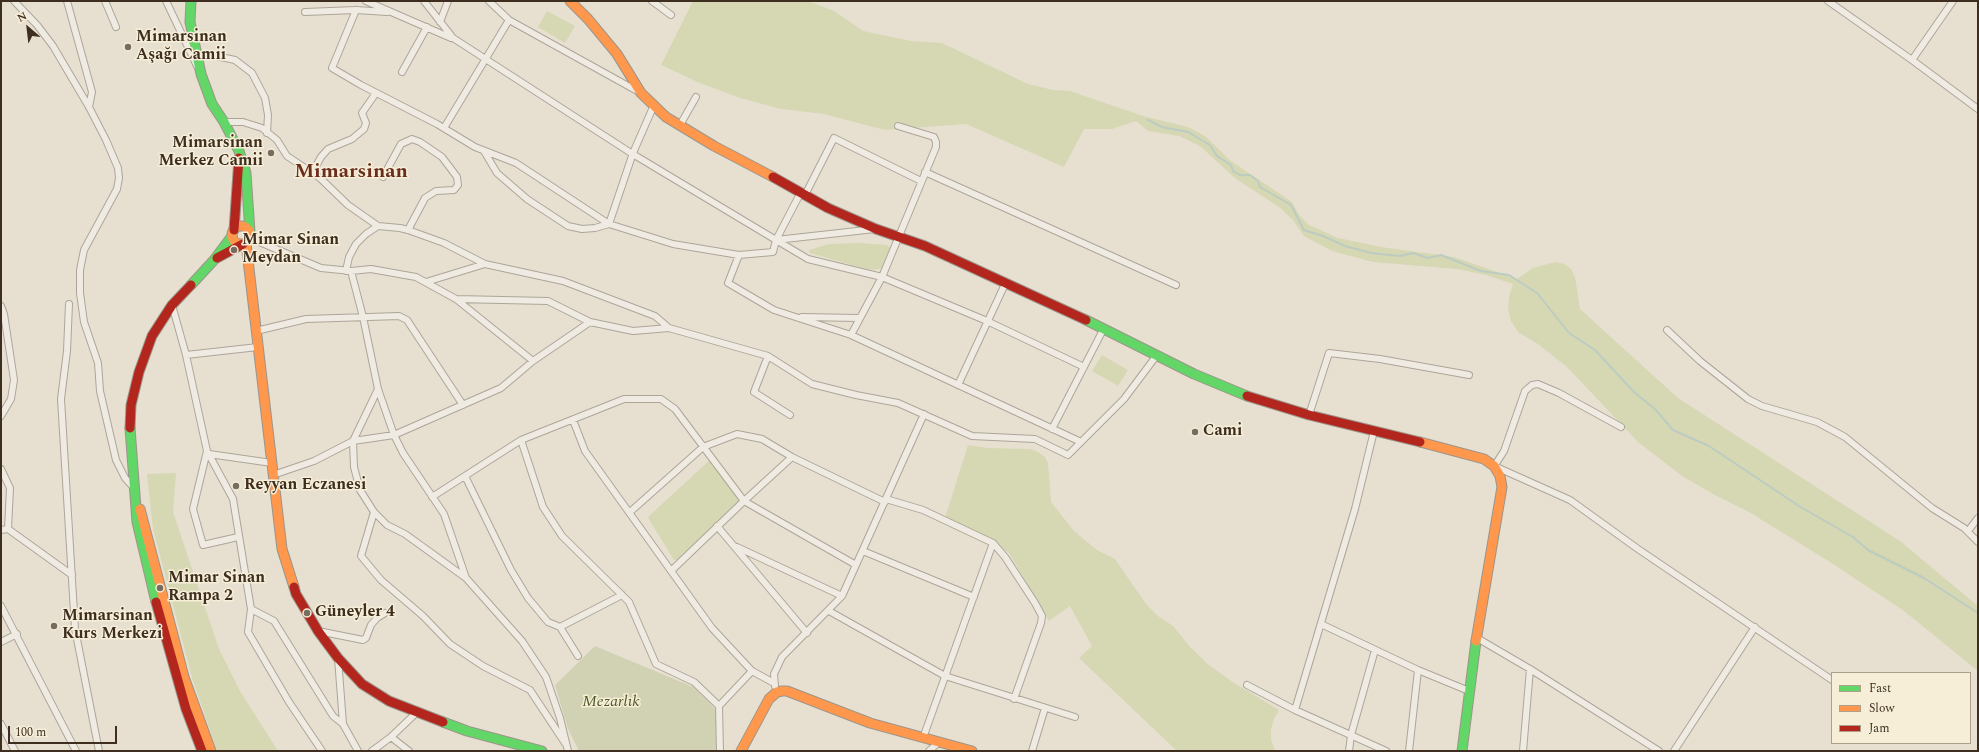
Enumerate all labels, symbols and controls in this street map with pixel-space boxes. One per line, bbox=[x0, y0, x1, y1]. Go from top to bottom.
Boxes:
text: N bbox=[14, 7, 30, 27]
north arrow bbox=[8, 8, 48, 48]
place label: Mimarsinan Aşağı Camii bbox=[136, 28, 227, 66]
marker: Mimarsinan Aşağı Camii bbox=[123, 42, 133, 52]
place label: Mimarsinan Merkez Camii bbox=[158, 134, 263, 172]
marker: Mimarsinan Merkez Camii bbox=[266, 148, 276, 158]
district label: Mimarsinan bbox=[294, 161, 408, 185]
place label: Mimar Sinan Meydan bbox=[242, 231, 339, 269]
marker: Mimar Sinan Meydan bbox=[229, 245, 239, 255]
place label: Cami bbox=[1203, 422, 1242, 442]
marker: Cami bbox=[1190, 427, 1200, 437]
place label: Reyyan Eczanesi bbox=[244, 476, 366, 496]
marker: Reyyan Eczanesi bbox=[231, 481, 241, 491]
place label: Mimar Sinan Rampa 2 bbox=[168, 569, 265, 607]
marker: Mimar Sinan Rampa 2 bbox=[155, 583, 165, 593]
place label: Güneyler 4 bbox=[315, 603, 395, 623]
place label: Mimarsinan Kurs Merkezi bbox=[62, 607, 162, 645]
marker: Güneyler 4 bbox=[302, 608, 312, 618]
marker: Mimarsinan Kurs Merkezi bbox=[49, 621, 59, 631]
legend bbox=[1831, 672, 1971, 744]
text: Fast bbox=[1869, 679, 1891, 698]
park label: Mezarlık bbox=[582, 693, 640, 713]
text: Slow bbox=[1869, 699, 1894, 718]
scale bar bbox=[10, 718, 119, 744]
text: Jam bbox=[1869, 719, 1890, 738]
text: 100 m bbox=[15, 723, 46, 742]

